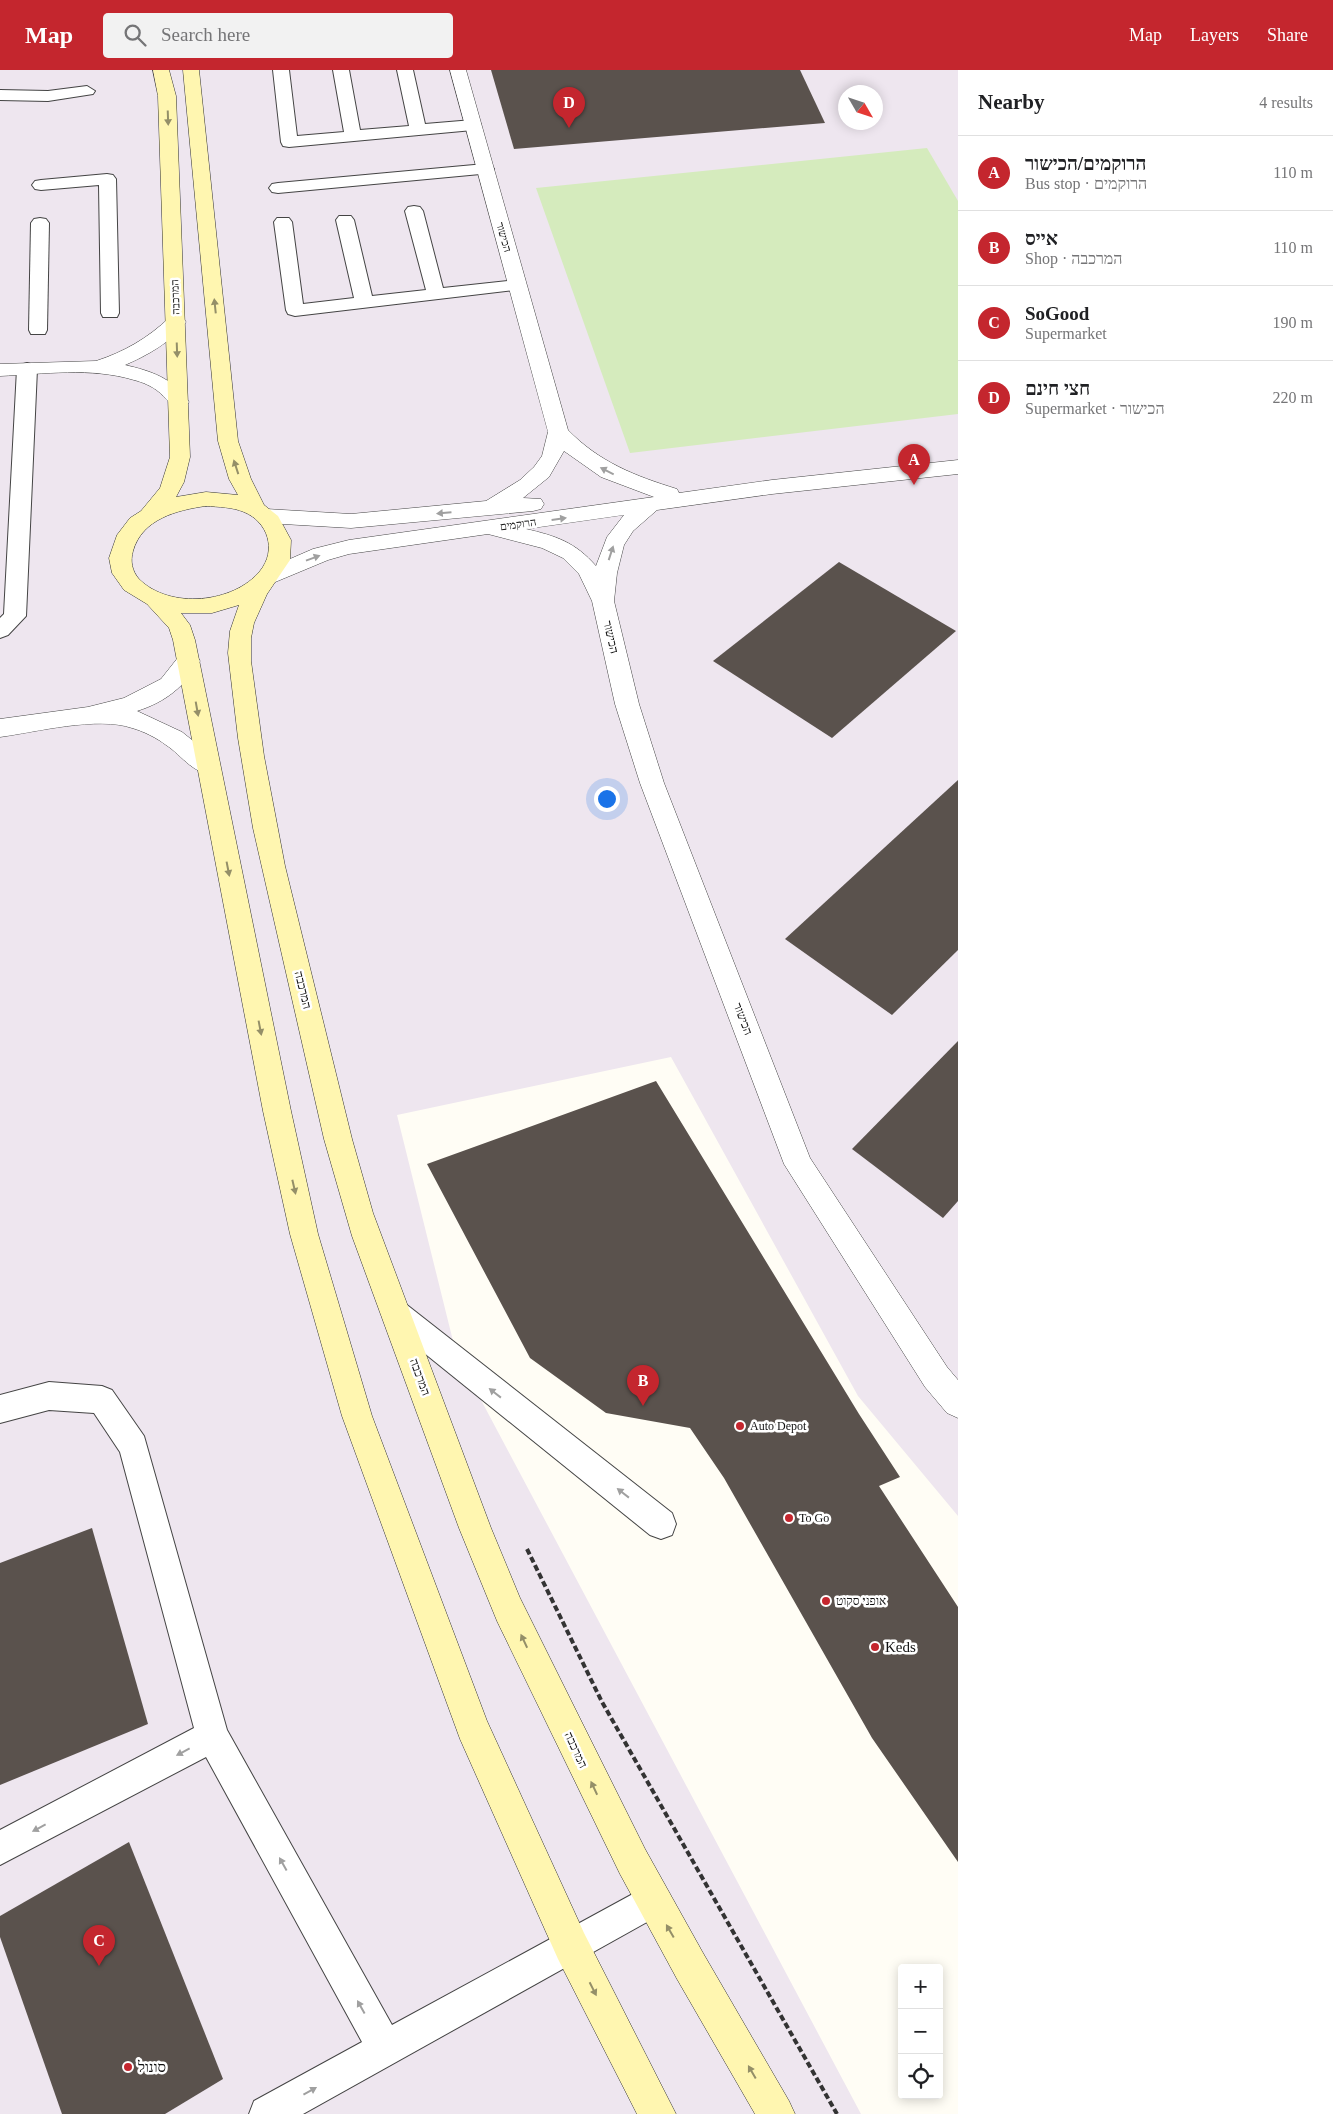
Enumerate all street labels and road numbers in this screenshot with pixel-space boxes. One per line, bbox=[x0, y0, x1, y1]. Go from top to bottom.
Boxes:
street label: הכישור bbox=[494, 221, 514, 253]
street label: המרכבה bbox=[168, 279, 182, 315]
street label: הרוקמים bbox=[499, 516, 537, 532]
street label: הכישור bbox=[600, 619, 622, 655]
street label: המרכבה bbox=[292, 970, 314, 1010]
street label: הכישור bbox=[730, 1001, 756, 1037]
street label: המרכבה bbox=[407, 1357, 433, 1398]
street label: המרכבה bbox=[562, 1730, 591, 1770]

